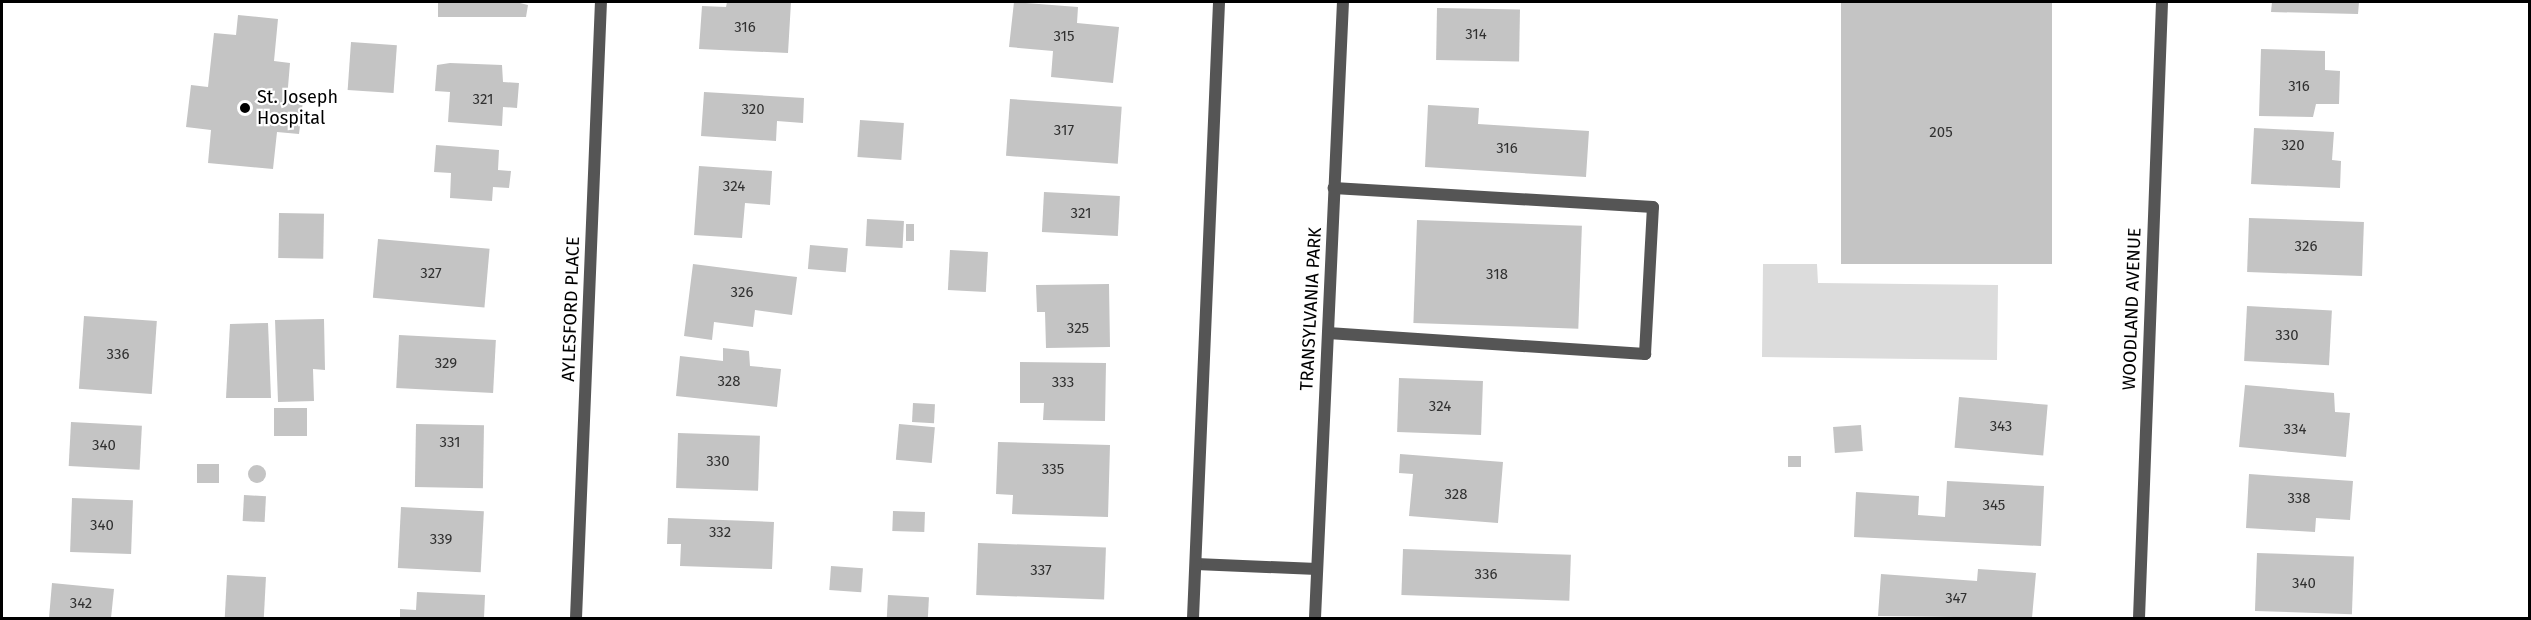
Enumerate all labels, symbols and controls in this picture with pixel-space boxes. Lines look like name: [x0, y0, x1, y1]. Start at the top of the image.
house number: 316: [734, 19, 756, 37]
house number: 314: [1465, 26, 1487, 44]
house number: 315: [1053, 28, 1075, 46]
house number: 316: [2288, 78, 2310, 96]
place label: St. Joseph Hospital: [257, 87, 338, 130]
house number: 321: [473, 91, 493, 109]
marker: St. Joseph Hospital: [238, 101, 252, 115]
house number: 320: [741, 101, 765, 119]
house number: 317: [1054, 122, 1074, 140]
house number: 205: [1929, 124, 1953, 142]
house number: 320: [2281, 137, 2305, 155]
house number: 316: [1496, 140, 1518, 158]
house number: 324: [723, 178, 745, 196]
house number: 321: [1071, 205, 1091, 223]
street label: TRANSYLVANIA PARK: [1296, 227, 1326, 391]
street label: WOODLAND AVENUE: [2118, 227, 2146, 391]
street label: AYLESFORD PLACE: [558, 236, 584, 382]
house number: 326: [2295, 238, 2317, 256]
house number: 327: [420, 265, 442, 283]
house number: 318: [1486, 266, 1508, 284]
house number: 326: [731, 284, 753, 302]
house number: 325: [1067, 320, 1089, 338]
house number: 330: [2275, 327, 2299, 345]
house number: 336: [107, 346, 129, 364]
house number: 329: [435, 355, 457, 373]
house number: 328: [717, 373, 741, 391]
house number: 333: [1052, 374, 1074, 392]
house number: 324: [1429, 398, 1451, 416]
house number: 343: [1990, 418, 2012, 436]
house number: 334: [2284, 421, 2306, 439]
house number: 331: [439, 434, 461, 452]
house number: 340: [92, 437, 116, 455]
house number: 330: [706, 453, 730, 471]
house number: 335: [1042, 461, 1064, 479]
house number: 328: [1444, 486, 1468, 504]
house number: 338: [2287, 490, 2311, 508]
house number: 345: [1983, 497, 2005, 515]
house number: 340: [90, 517, 114, 535]
house number: 332: [709, 524, 731, 542]
house number: 339: [430, 531, 452, 549]
house number: 337: [1030, 562, 1052, 580]
house number: 336: [1475, 566, 1497, 584]
house number: 340: [2292, 575, 2316, 593]
house number: 347: [1945, 590, 1967, 608]
house number: 342: [70, 595, 92, 613]

